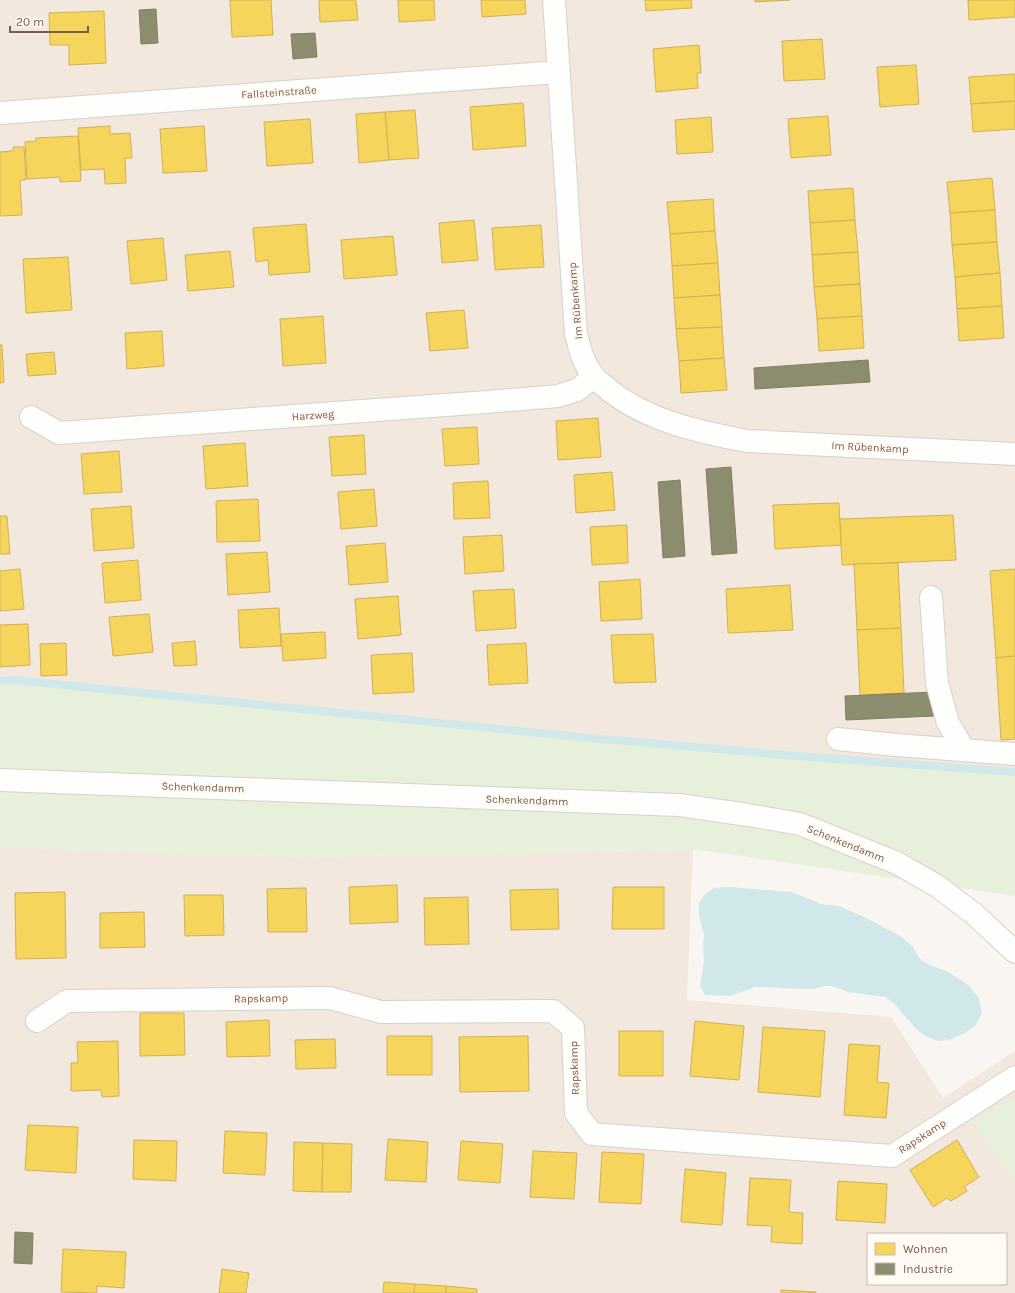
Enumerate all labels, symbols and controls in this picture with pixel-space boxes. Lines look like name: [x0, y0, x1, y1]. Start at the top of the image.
scale bar: [10, 8, 88, 34]
text: 20 m: [16, 15, 44, 29]
street label: Fallsteinstraße: [241, 83, 318, 102]
street label: Im Rübenkamp: [566, 262, 585, 340]
street label: Harzweg: [291, 407, 335, 423]
street label: Im Rübenkamp: [831, 439, 909, 456]
street label: Schenkendamm: [161, 780, 245, 795]
street label: Schenkendamm: [485, 793, 569, 808]
street label: Schenkendamm: [805, 822, 887, 865]
street label: Rapskamp: [234, 992, 288, 1005]
street label: Rapskamp: [567, 1041, 582, 1095]
street label: Rapskamp: [896, 1116, 948, 1157]
legend: [867, 1233, 1007, 1285]
text: Wohnen: [903, 1242, 948, 1256]
text: Industrie: [903, 1262, 953, 1276]

